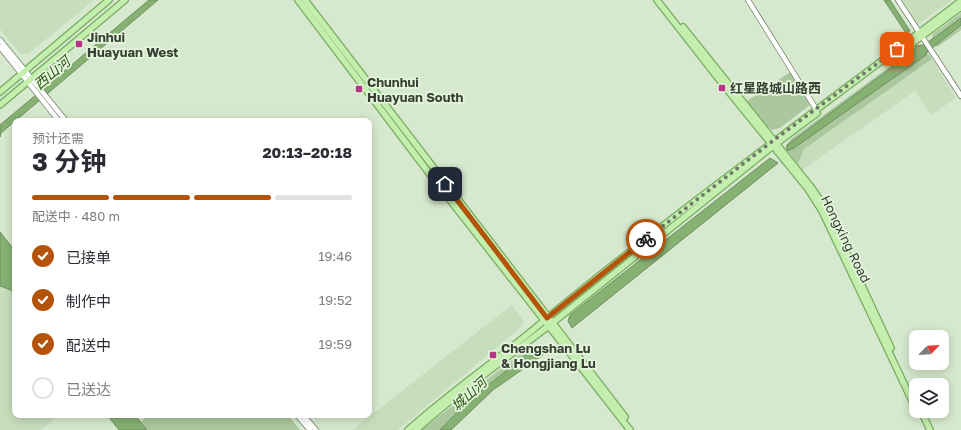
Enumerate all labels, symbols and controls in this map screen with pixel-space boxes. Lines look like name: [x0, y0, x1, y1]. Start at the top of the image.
place label: Jinhui Huayuan West: [87, 29, 179, 60]
pin: [880, 32, 914, 66]
icon: bag: [886, 38, 908, 60]
marker: Jinhui Huayuan West: [74, 39, 84, 49]
water label: 西山河: [30, 51, 76, 93]
place label: Chunhui Huayuan South: [367, 74, 464, 105]
place label: 红星路城山路西: [730, 80, 821, 96]
marker: 红星路城山路西: [717, 83, 727, 93]
marker: Chunhui Huayuan South: [354, 84, 364, 94]
text: 预计还需: [32, 130, 84, 146]
text: 20:13–20:18: [262, 143, 352, 161]
text: 3 分钟: [32, 146, 106, 177]
pin: [428, 167, 462, 201]
icon: home: [434, 173, 456, 195]
street label: Hongxing Road: [818, 193, 874, 285]
text: 配送中 · 480 m: [32, 208, 120, 224]
courier: [626, 219, 666, 259]
icon: bike: [635, 228, 657, 250]
icon: check: [32, 245, 54, 267]
text: 已接单: [66, 248, 111, 266]
text: 19:46: [318, 248, 352, 264]
icon: check: [32, 289, 54, 311]
text: 制作中: [66, 292, 111, 310]
text: 19:52: [319, 292, 352, 308]
north arrow: [909, 330, 949, 370]
map controls: [909, 330, 949, 418]
icon: check: [32, 333, 54, 355]
text: 配送中: [66, 336, 111, 354]
text: 19:59: [319, 336, 352, 352]
place label: Chengshan Lu & Hongjiang Lu: [501, 340, 596, 371]
marker: Chengshan Lu & Hongjiang Lu: [488, 350, 498, 360]
water label: 城山河: [447, 371, 492, 414]
button: layers: [909, 378, 949, 418]
text: 已送达: [66, 380, 111, 398]

